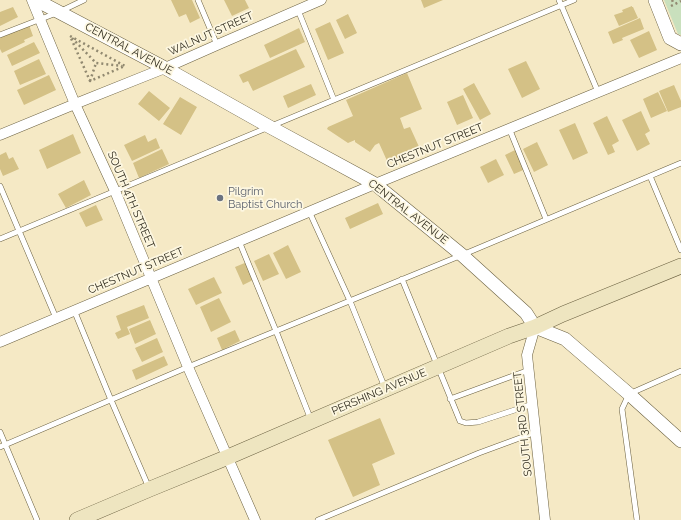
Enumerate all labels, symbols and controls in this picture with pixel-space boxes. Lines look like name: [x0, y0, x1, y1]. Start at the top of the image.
street label: WALNUT STREET: [166, 9, 256, 59]
street label: CENTRAL AVENUE: [83, 20, 175, 78]
street label: CHESTNUT STREET: [385, 121, 485, 171]
street label: SOUTH 4TH STREET: [104, 149, 158, 251]
street label: CENTRAL AVENUE: [365, 177, 451, 247]
place label: Pilgrim Baptist Church: [228, 185, 303, 211]
marker: Pilgrim Baptist Church: [215, 193, 225, 203]
street label: CHESTNUT STREET: [86, 245, 186, 297]
street label: PERSHING AVENUE: [330, 366, 428, 418]
street label: SOUTH 3RD STREET: [511, 371, 535, 477]

